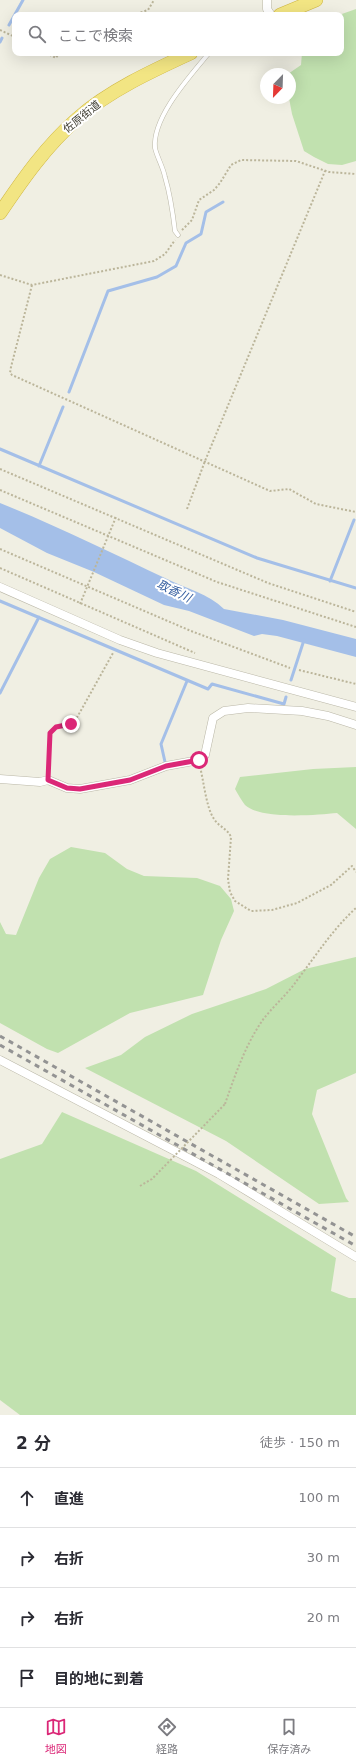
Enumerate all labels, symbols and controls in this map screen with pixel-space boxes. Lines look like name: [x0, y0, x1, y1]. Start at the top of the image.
search box: [12, 12, 344, 56]
icon: search: [26, 23, 48, 45]
text: ここで検索: [58, 27, 133, 45]
north arrow: [260, 68, 296, 104]
street label: 佐原街道: [61, 98, 103, 136]
water label: 取香川: [155, 577, 195, 606]
route end: [62, 715, 80, 733]
route start: [190, 751, 208, 769]
text: 2 分: [16, 1433, 51, 1453]
text: 徒歩 · 150 m: [260, 1435, 340, 1450]
icon: ahead: [16, 1487, 38, 1509]
text: 直進: [54, 1490, 84, 1508]
text: 100 m: [298, 1490, 340, 1505]
icon: right: [16, 1547, 38, 1569]
text: 右折: [54, 1550, 84, 1568]
text: 30 m: [307, 1550, 340, 1565]
icon: right: [16, 1607, 38, 1629]
text: 右折: [54, 1610, 84, 1628]
text: 20 m: [307, 1610, 340, 1625]
icon: arrive: [16, 1667, 38, 1689]
text: 目的地に到着: [54, 1670, 144, 1688]
tab: 地図: [45, 1716, 67, 1756]
tab: 経路: [156, 1716, 178, 1756]
tab: 保存済み: [267, 1716, 311, 1756]

